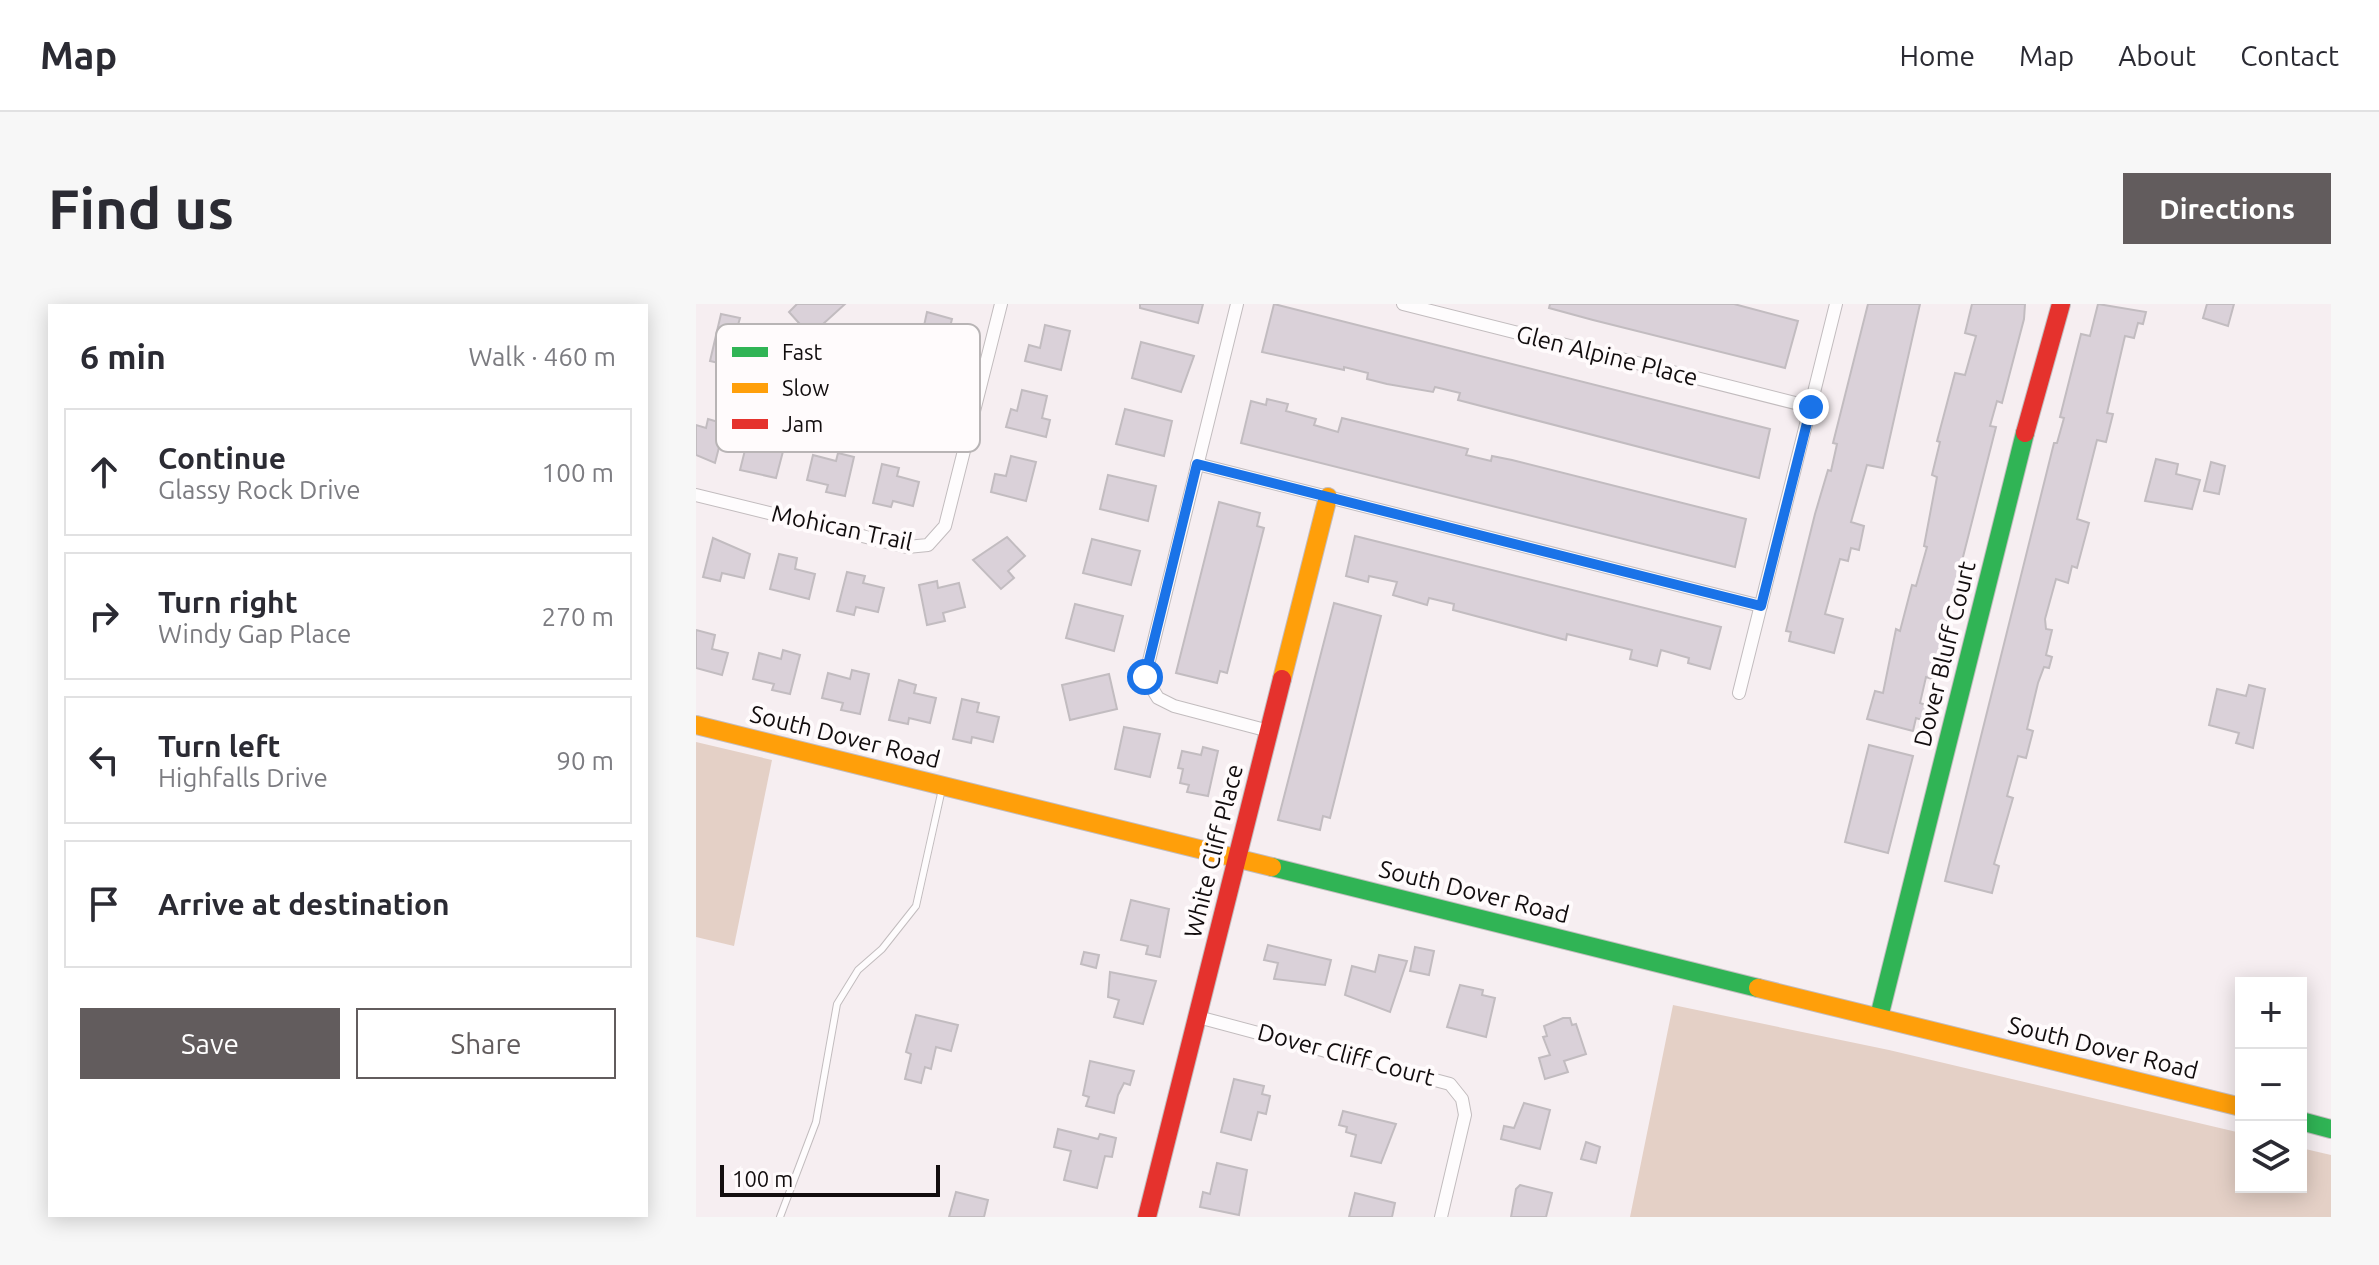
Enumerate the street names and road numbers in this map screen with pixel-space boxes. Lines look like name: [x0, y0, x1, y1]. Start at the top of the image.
street label: Glen Alpine Place: [1514, 320, 1701, 391]
street label: Mohican Trail: [769, 499, 915, 556]
street label: Dover Bluff Court: [1908, 558, 1981, 750]
street label: South Dover Road: [747, 700, 943, 773]
street label: White Cliff Place: [1179, 761, 1248, 940]
street label: South Dover Road: [1376, 855, 1572, 928]
street label: South Dover Road: [2005, 1011, 2201, 1084]
street label: Dover Cliff Court: [1255, 1018, 1438, 1091]

